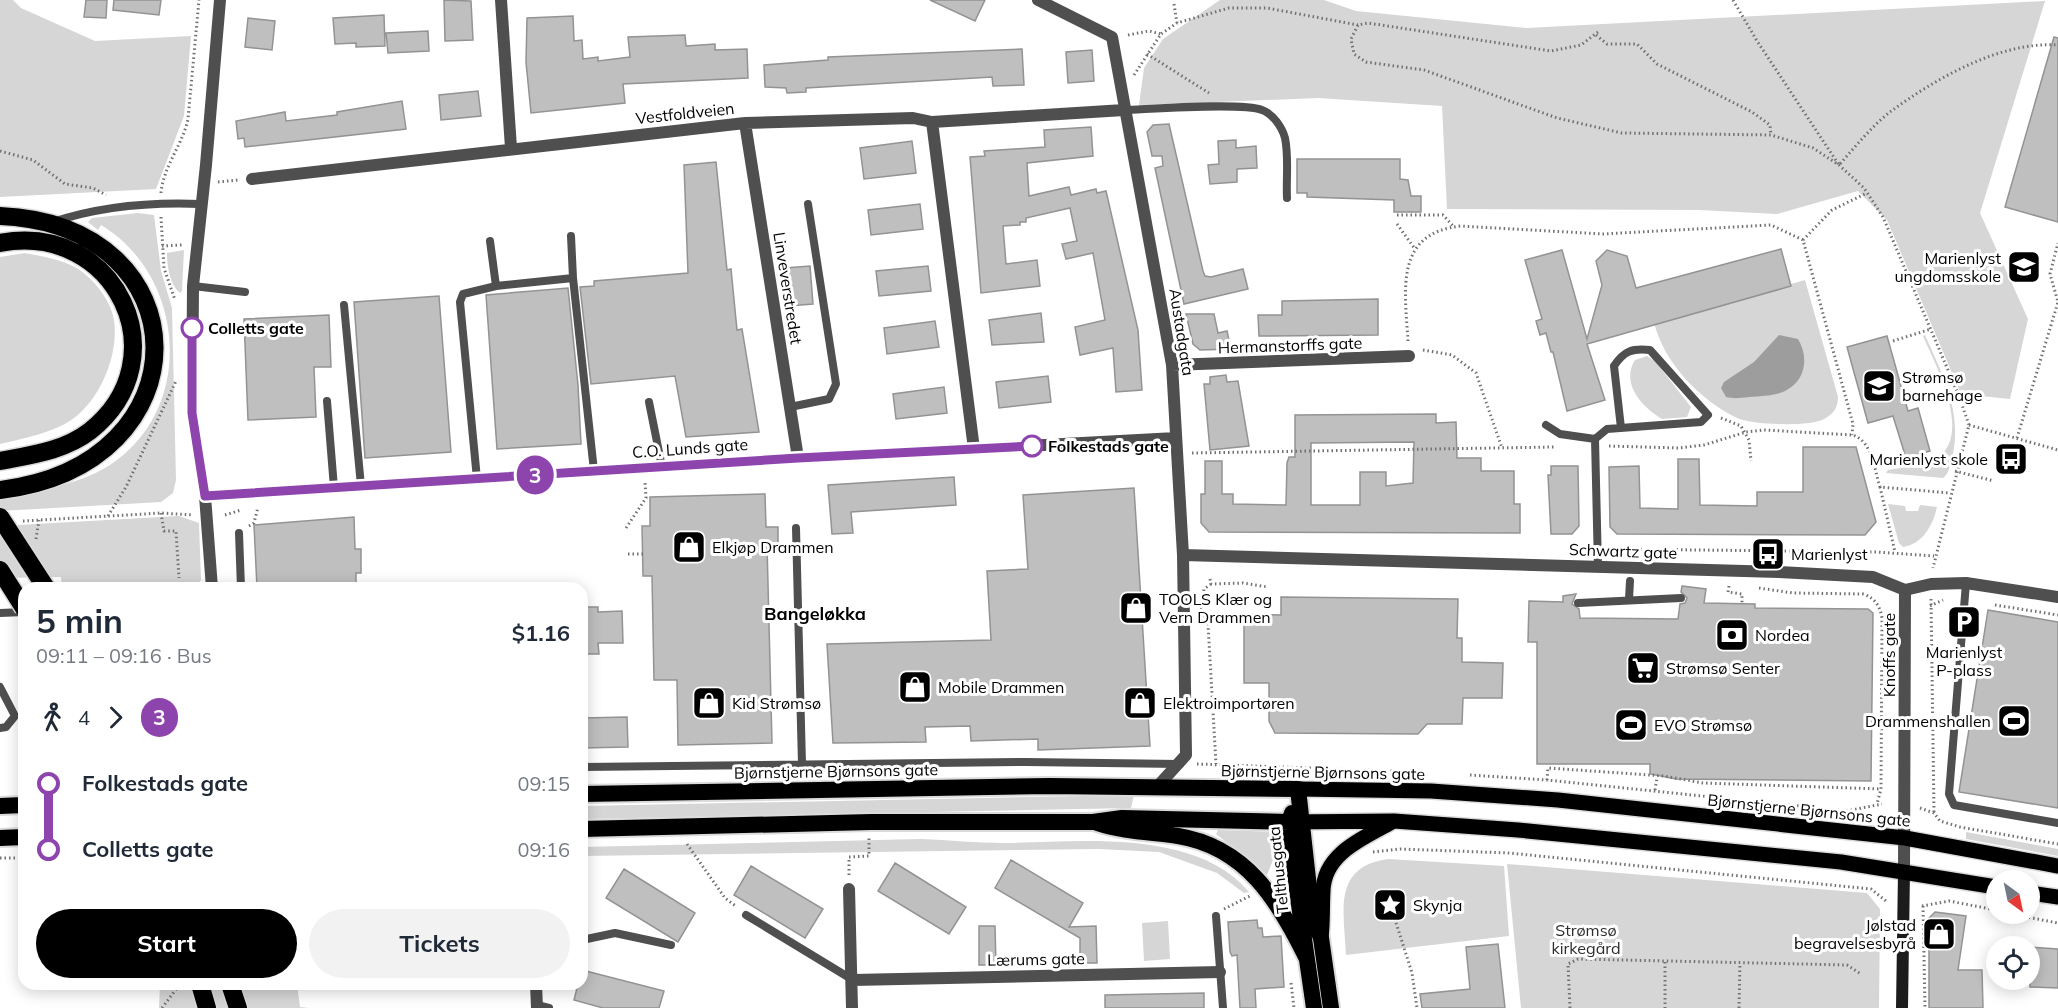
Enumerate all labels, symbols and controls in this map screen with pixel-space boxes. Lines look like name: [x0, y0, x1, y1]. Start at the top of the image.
street label: Vestfoldveien: [635, 98, 735, 128]
street label: Linveverstredet: [769, 230, 807, 346]
place label: Marienlyst ungdomsskole: [1894, 248, 2001, 286]
school or university icon: Marienlyst ungdomsskole: [2006, 249, 2042, 285]
street label: Austadgata: [1165, 287, 1199, 377]
marker: Colletts gate: [181, 317, 203, 339]
place label: Colletts gate: [208, 318, 304, 338]
street label: Hermanstorffs gate: [1217, 332, 1363, 358]
place label: Strømsø barnehage: [1902, 367, 1982, 405]
school or university icon: Strømsø barnehage: [1861, 368, 1897, 404]
street label: C.O. Lunds gate: [631, 434, 749, 462]
marker: Folkestads gate: [1021, 435, 1043, 457]
place label: Folkestads gate: [1048, 436, 1169, 456]
bus stop icon: Marienlyst skole: [1993, 441, 2029, 477]
place label: Marienlyst skole: [1870, 449, 1988, 469]
line badge: 3: [516, 456, 554, 494]
text: 3: [529, 462, 541, 488]
shop icon: Elkjøp Drammen: [671, 529, 707, 565]
bus stop icon: Marienlyst: [1750, 536, 1786, 572]
place label: Elkjøp Drammen: [712, 537, 834, 557]
street label: Schwartz gate: [1569, 539, 1677, 563]
place label: Marienlyst: [1791, 544, 1868, 564]
place label: TOOLS Klær og Vern Drammen: [1159, 589, 1272, 627]
shop icon: TOOLS Klær og Vern Drammen: [1118, 590, 1154, 626]
text: 5 min: [36, 600, 123, 641]
district label: Bangeløkka: [764, 602, 866, 625]
parking icon: Marienlyst P-plass: [1946, 604, 1982, 640]
street label: Knoffs gate: [1879, 613, 1899, 697]
bank icon: Nordea: [1714, 617, 1750, 653]
text: $1.16: [512, 619, 570, 647]
place label: Nordea: [1755, 625, 1810, 645]
place label: Marienlyst P-plass: [1926, 642, 2003, 680]
text: 09:11 – 09:16 · Bus: [36, 643, 212, 668]
supermarket icon: Strømsø Senter: [1625, 650, 1661, 686]
place label: Strømsø Senter: [1666, 658, 1780, 678]
shop icon: Mobile Drammen: [897, 669, 933, 705]
place label: Mobile Drammen: [938, 677, 1064, 697]
shop icon: Kid Strømsø: [691, 685, 727, 721]
shop icon: Elektroimportøren: [1122, 685, 1158, 721]
place label: Kid Strømsø: [732, 693, 821, 713]
place label: Elektroimportøren: [1163, 693, 1295, 713]
icon: walk: [36, 701, 69, 734]
icon: forward: [99, 701, 132, 734]
sports icon: Drammenshallen: [1996, 703, 2032, 739]
text: 3: [153, 704, 166, 730]
text: 4: [78, 705, 90, 730]
sports icon: EVO Strømsø: [1613, 707, 1649, 743]
place label: Drammenshallen: [1865, 711, 1991, 731]
place label: EVO Strømsø: [1654, 715, 1752, 735]
street label: Bjørnstjerne Bjørnsons gate: [734, 759, 938, 783]
street label: Bjørnstjerne Bjørnsons gate: [1221, 760, 1425, 784]
text: Folkestads gate: [82, 769, 248, 797]
text: 09:15: [517, 771, 570, 796]
street label: Bjørnstjerne Bjørnsons gate: [1706, 789, 1912, 831]
street label: Telthusgata: [1263, 825, 1293, 915]
text: Colletts gate: [82, 835, 214, 863]
text: 09:16: [517, 837, 570, 862]
north arrow: [1986, 870, 2040, 924]
map controls: [1986, 870, 2040, 990]
place icon: Skynja: [1372, 887, 1408, 923]
place label: Skynja: [1413, 895, 1462, 915]
button: Start: [36, 909, 297, 978]
button: Tickets: [309, 909, 570, 978]
place label: Jølstad begravelsesbyrå: [1794, 915, 1916, 953]
shop icon: Jølstad begravelsesbyrå: [1921, 916, 1957, 952]
park label: Strømsø kirkegård: [1551, 920, 1621, 958]
button: locate: [1986, 936, 2040, 990]
street label: Lærums gate: [987, 948, 1085, 970]

